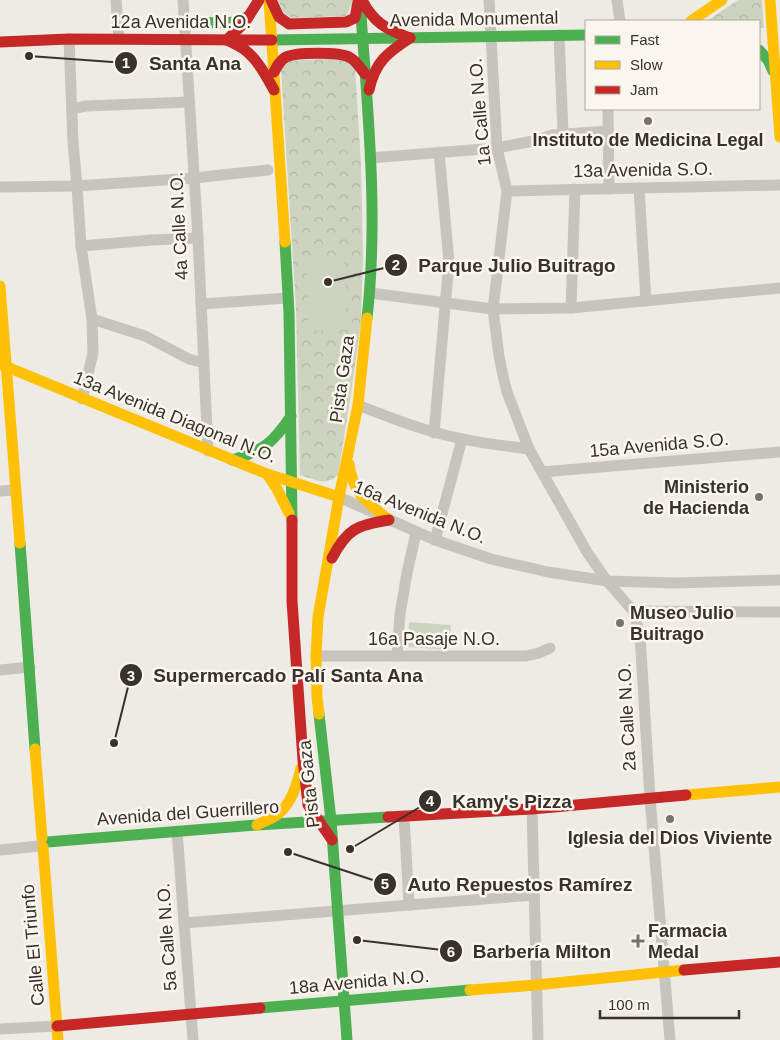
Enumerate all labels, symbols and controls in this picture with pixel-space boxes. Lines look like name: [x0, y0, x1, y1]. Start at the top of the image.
street label: Avenida Monumental: [389, 8, 559, 30]
street label: 12a Avenida N.O.: [111, 12, 251, 32]
legend: [585, 20, 760, 110]
text: Fast: [630, 31, 660, 48]
callout: Santa Ana: [113, 46, 251, 80]
text: Santa Ana: [149, 53, 242, 74]
text: 1: [122, 54, 130, 71]
text: Slow: [630, 56, 663, 73]
street label: 1a Calle N.O.: [465, 57, 495, 167]
text: Jam: [630, 81, 658, 98]
marker: Instituto de Medicina Legal: [642, 115, 654, 127]
place label: Instituto de Medicina Legal: [532, 130, 764, 150]
street label: 13a Avenida S.O.: [573, 159, 713, 181]
street label: 4a Calle N.O.: [166, 172, 192, 280]
callout: Parque Julio Buitrago: [383, 248, 625, 282]
text: Parque Julio Buitrago: [418, 255, 616, 276]
text: 2: [392, 256, 400, 273]
street label: Pista Gaza: [326, 333, 358, 424]
street label: 13a Avenida Diagonal N.O.: [71, 367, 279, 467]
street label: 15a Avenida S.O.: [589, 429, 729, 461]
street label: 16a Avenida N.O.: [351, 476, 489, 548]
place label: Ministerio de Hacienda: [643, 477, 750, 518]
marker: Ministerio de Hacienda: [753, 491, 765, 503]
place label: Museo Julio Buitrago: [630, 603, 734, 644]
marker: Museo Julio Buitrago: [614, 617, 626, 629]
street label: 16a Pasaje N.O.: [368, 629, 500, 649]
callout: Supermercado Palí Santa Ana: [118, 658, 433, 692]
street label: 2a Calle N.O.: [614, 663, 640, 771]
text: Supermercado Palí Santa Ana: [153, 665, 423, 686]
text: 3: [127, 667, 135, 684]
street label: Pista Gaza: [294, 738, 324, 829]
callout: Kamy's Pizza: [417, 784, 582, 818]
text: Kamy's Pizza: [452, 791, 572, 812]
text: 4: [426, 792, 435, 809]
street label: Avenida del Guerrillero: [96, 797, 280, 829]
marker: Iglesia del Dios Viviente: [664, 813, 676, 825]
place label: Iglesia del Dios Viviente: [568, 828, 772, 848]
callout: Auto Repuestos Ramírez: [372, 867, 642, 901]
text: Auto Repuestos Ramírez: [408, 874, 632, 895]
text: 5: [381, 875, 389, 892]
street label: 5a Calle N.O.: [153, 882, 181, 992]
street label: Calle El Triunfo: [18, 883, 48, 1007]
place label: Farmacia Medal: [648, 921, 728, 962]
callout: Barbería Milton: [438, 934, 622, 968]
marker: Farmacia Medal: [632, 935, 644, 947]
text: Barbería Milton: [473, 941, 611, 962]
text: 6: [447, 943, 455, 960]
street label: 18a Avenida N.O.: [288, 966, 430, 998]
scale bar: [600, 988, 739, 1020]
text: 100 m: [608, 996, 650, 1013]

